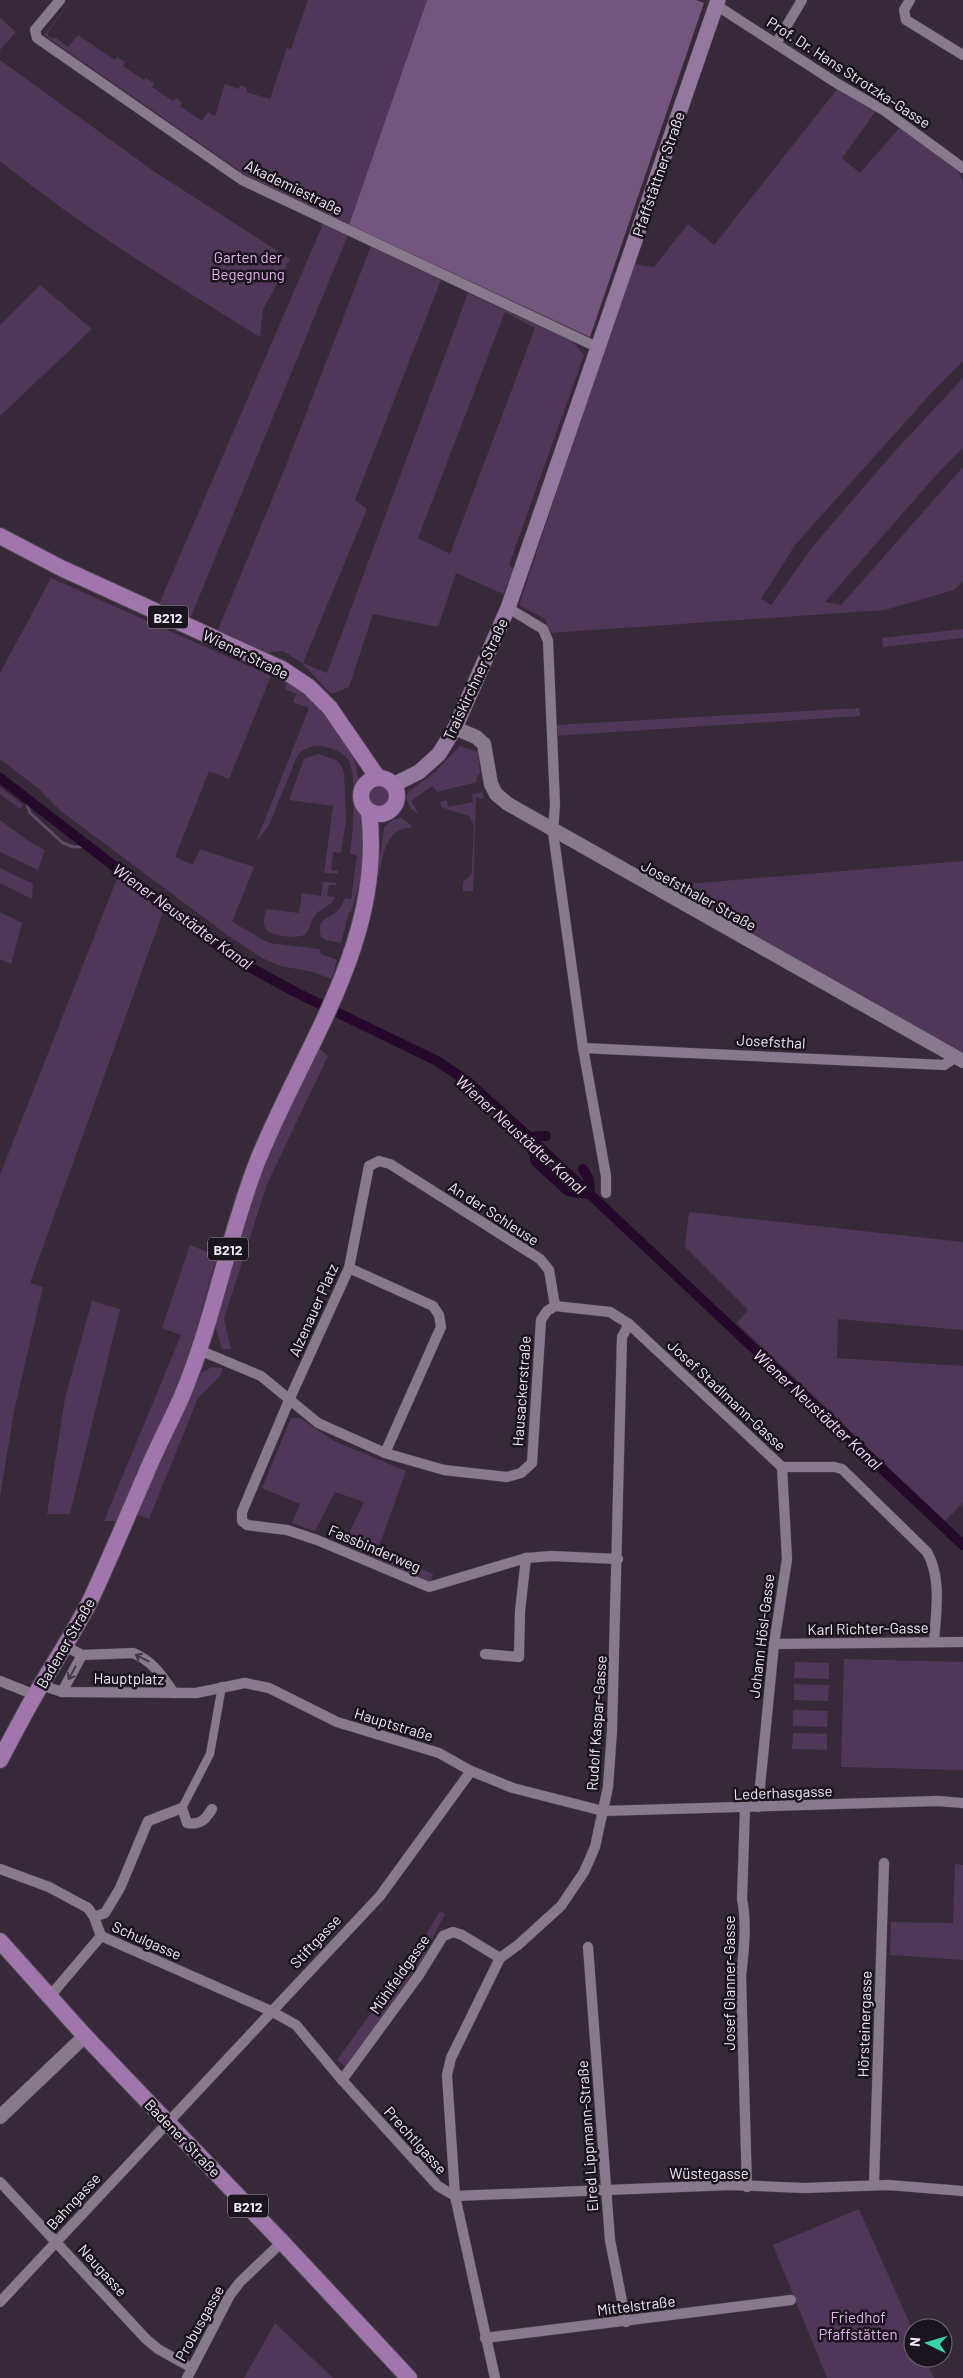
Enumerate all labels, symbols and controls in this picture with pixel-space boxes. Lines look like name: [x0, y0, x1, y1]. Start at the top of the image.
street label: Prof. Dr. Hans Strotzka-Gasse: [764, 12, 934, 132]
street label: Pfaffstättner Straße: [628, 109, 688, 239]
street label: Akademiestraße: [242, 156, 346, 218]
park label: Garten der Begegnung: [211, 248, 285, 283]
road number: B212: [148, 606, 188, 628]
street label: Traiskirchner Straße: [439, 615, 511, 743]
street label: Wiener Straße: [200, 626, 292, 682]
street label: Josefsthaler Straße: [638, 856, 760, 934]
water label: Wiener Neustädter Kanal: [109, 859, 257, 973]
street label: Josefsthal: [736, 1030, 806, 1052]
water label: Wiener Neustädter Kanal: [452, 1071, 590, 1198]
street label: An der Schleuse: [445, 1177, 543, 1249]
road number: B212: [208, 1238, 248, 1260]
street label: Alzenauer Platz: [285, 1261, 342, 1359]
street label: Hausackerstraße: [508, 1335, 534, 1447]
street label: Josef Stadlmann-Gasse: [664, 1336, 790, 1454]
water label: Wiener Neustädter Kanal: [750, 1345, 886, 1474]
street label: Fassbinderweg: [326, 1520, 424, 1576]
street label: Johann Hösl-Gasse: [744, 1573, 778, 1699]
street label: Badener Straße: [32, 1595, 98, 1691]
street label: Karl Richter-Gasse: [807, 1618, 929, 1638]
one-way arrow: [135, 1653, 150, 1663]
street label: Rudolf Kaspar-Gasse: [582, 1655, 610, 1791]
one-way arrow: [67, 1666, 77, 1681]
street label: Hauptplatz: [93, 1668, 165, 1688]
street label: Hauptstraße: [352, 1703, 436, 1745]
street label: Lederhasgasse: [733, 1781, 833, 1803]
street label: Stiftgasse: [286, 1910, 344, 1972]
street label: Josef Glanner-Gasse: [720, 1916, 738, 2050]
street label: Schulgasse: [110, 1917, 184, 1963]
street label: Mühlfeldgasse: [365, 1931, 433, 2017]
street label: Hörsteinergasse: [853, 1970, 875, 2078]
street label: Elred Lippmann-Straße: [573, 2060, 601, 2212]
street label: Badener Straße: [141, 2095, 225, 2181]
street label: Prechtlgasse: [381, 2102, 451, 2178]
street label: Wüstegasse: [669, 2164, 749, 2182]
street label: Bahngasse: [42, 2169, 104, 2233]
road number: B212: [228, 2194, 268, 2218]
street label: Neugasse: [75, 2240, 131, 2300]
street label: Probusgasse: [171, 2282, 227, 2364]
street label: Mittelstraße: [596, 2291, 676, 2319]
park label: Friedhof Pfaffstätten: [818, 2308, 898, 2343]
north arrow: [903, 2318, 953, 2368]
text: N: [906, 2336, 923, 2347]

